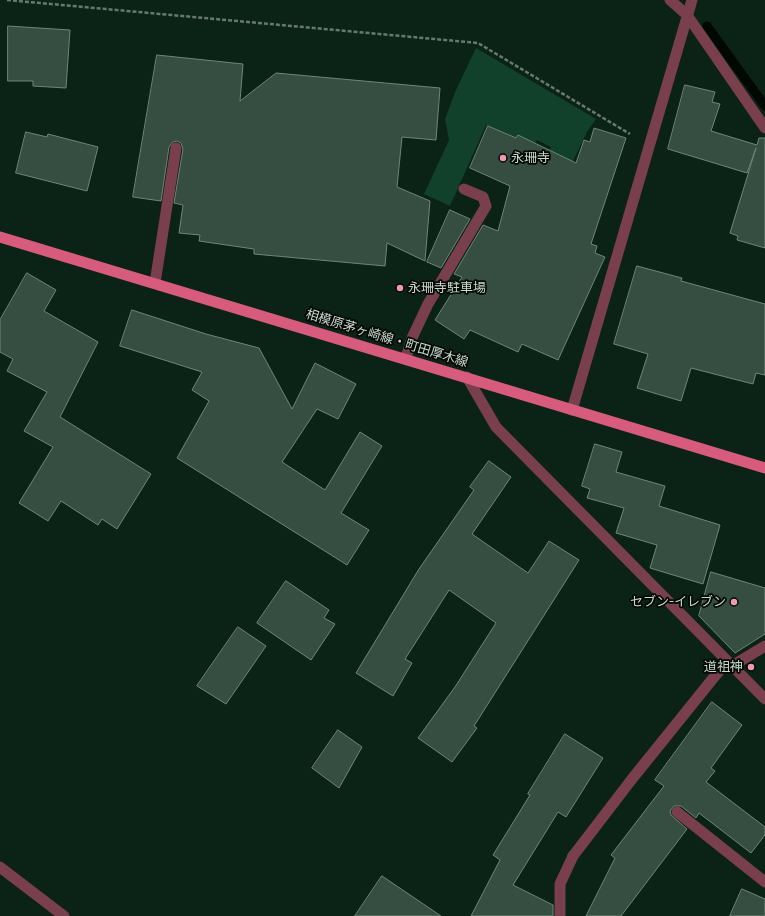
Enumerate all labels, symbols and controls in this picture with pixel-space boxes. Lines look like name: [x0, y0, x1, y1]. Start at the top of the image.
place label: 永珊寺: [511, 150, 550, 166]
marker: 永珊寺: [498, 153, 508, 163]
place label: 永珊寺駐車場: [408, 280, 486, 296]
marker: 永珊寺駐車場: [395, 283, 405, 293]
street label: 相模原茅ヶ崎線・町田厚木線: [304, 306, 470, 370]
place label: セブン-イレブン: [630, 594, 726, 610]
marker: セブン-イレブン: [729, 597, 739, 607]
place label: 道祖神: [704, 659, 743, 675]
marker: 道祖神: [746, 662, 756, 672]

